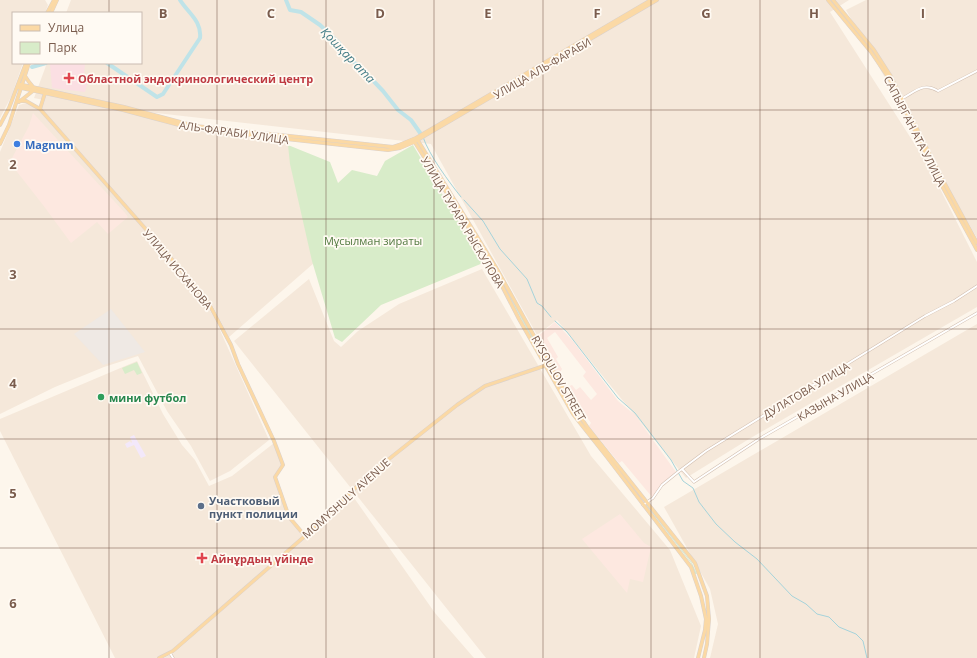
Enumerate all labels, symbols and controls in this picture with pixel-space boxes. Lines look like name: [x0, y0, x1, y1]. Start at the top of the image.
text: B: [159, 4, 168, 22]
text: C: [267, 4, 275, 22]
text: D: [375, 4, 385, 22]
text: E: [484, 4, 492, 22]
text: F: [593, 4, 601, 22]
text: G: [701, 4, 711, 22]
text: H: [809, 4, 819, 22]
text: I: [921, 4, 925, 22]
legend: [12, 12, 142, 64]
text: Улица: [48, 19, 84, 36]
water label: Қошқар ата: [317, 23, 379, 87]
street label: УЛИЦА АЛЬ-ФАРАБИ: [490, 34, 594, 102]
text: Парк: [48, 39, 78, 56]
place label: Областной эндокринологический центр: [78, 71, 313, 86]
marker: Областной эндокринологический центр: [63, 72, 75, 84]
street label: САПЫРГАН АТА УЛИЦА: [881, 73, 949, 189]
street label: АЛЬ-ФАРАБИ УЛИЦА: [178, 117, 290, 147]
place label: Magnum: [25, 137, 74, 152]
marker: Magnum: [12, 139, 22, 149]
street label: УЛИЦА ТУРАРА РЫСКУЛОВА: [418, 154, 508, 290]
text: 2: [9, 155, 17, 173]
street label: УЛИЦА ИСХАНОВА: [140, 226, 216, 312]
park label: Мұсылман зираты: [324, 233, 422, 248]
text: 3: [9, 265, 17, 283]
street label: RYSQULOV STREET: [528, 332, 590, 424]
street label: ДУЛАТОВА УЛИЦА: [760, 358, 852, 422]
street label: КАЗЫНА УЛИЦА: [794, 368, 876, 424]
text: 4: [9, 374, 17, 392]
place label: мини футбол: [109, 390, 186, 405]
marker: мини футбол: [96, 392, 106, 402]
street label: MOMYSHULY AVENUE: [299, 454, 393, 542]
text: 5: [9, 484, 17, 502]
place label: Участковый пункт полиции: [209, 493, 298, 521]
marker: Участковый пункт полиции: [196, 501, 206, 511]
place label: Айнұрдың үйінде: [211, 551, 314, 566]
marker: Айнұрдың үйінде: [196, 552, 208, 564]
text: 6: [9, 594, 17, 612]

